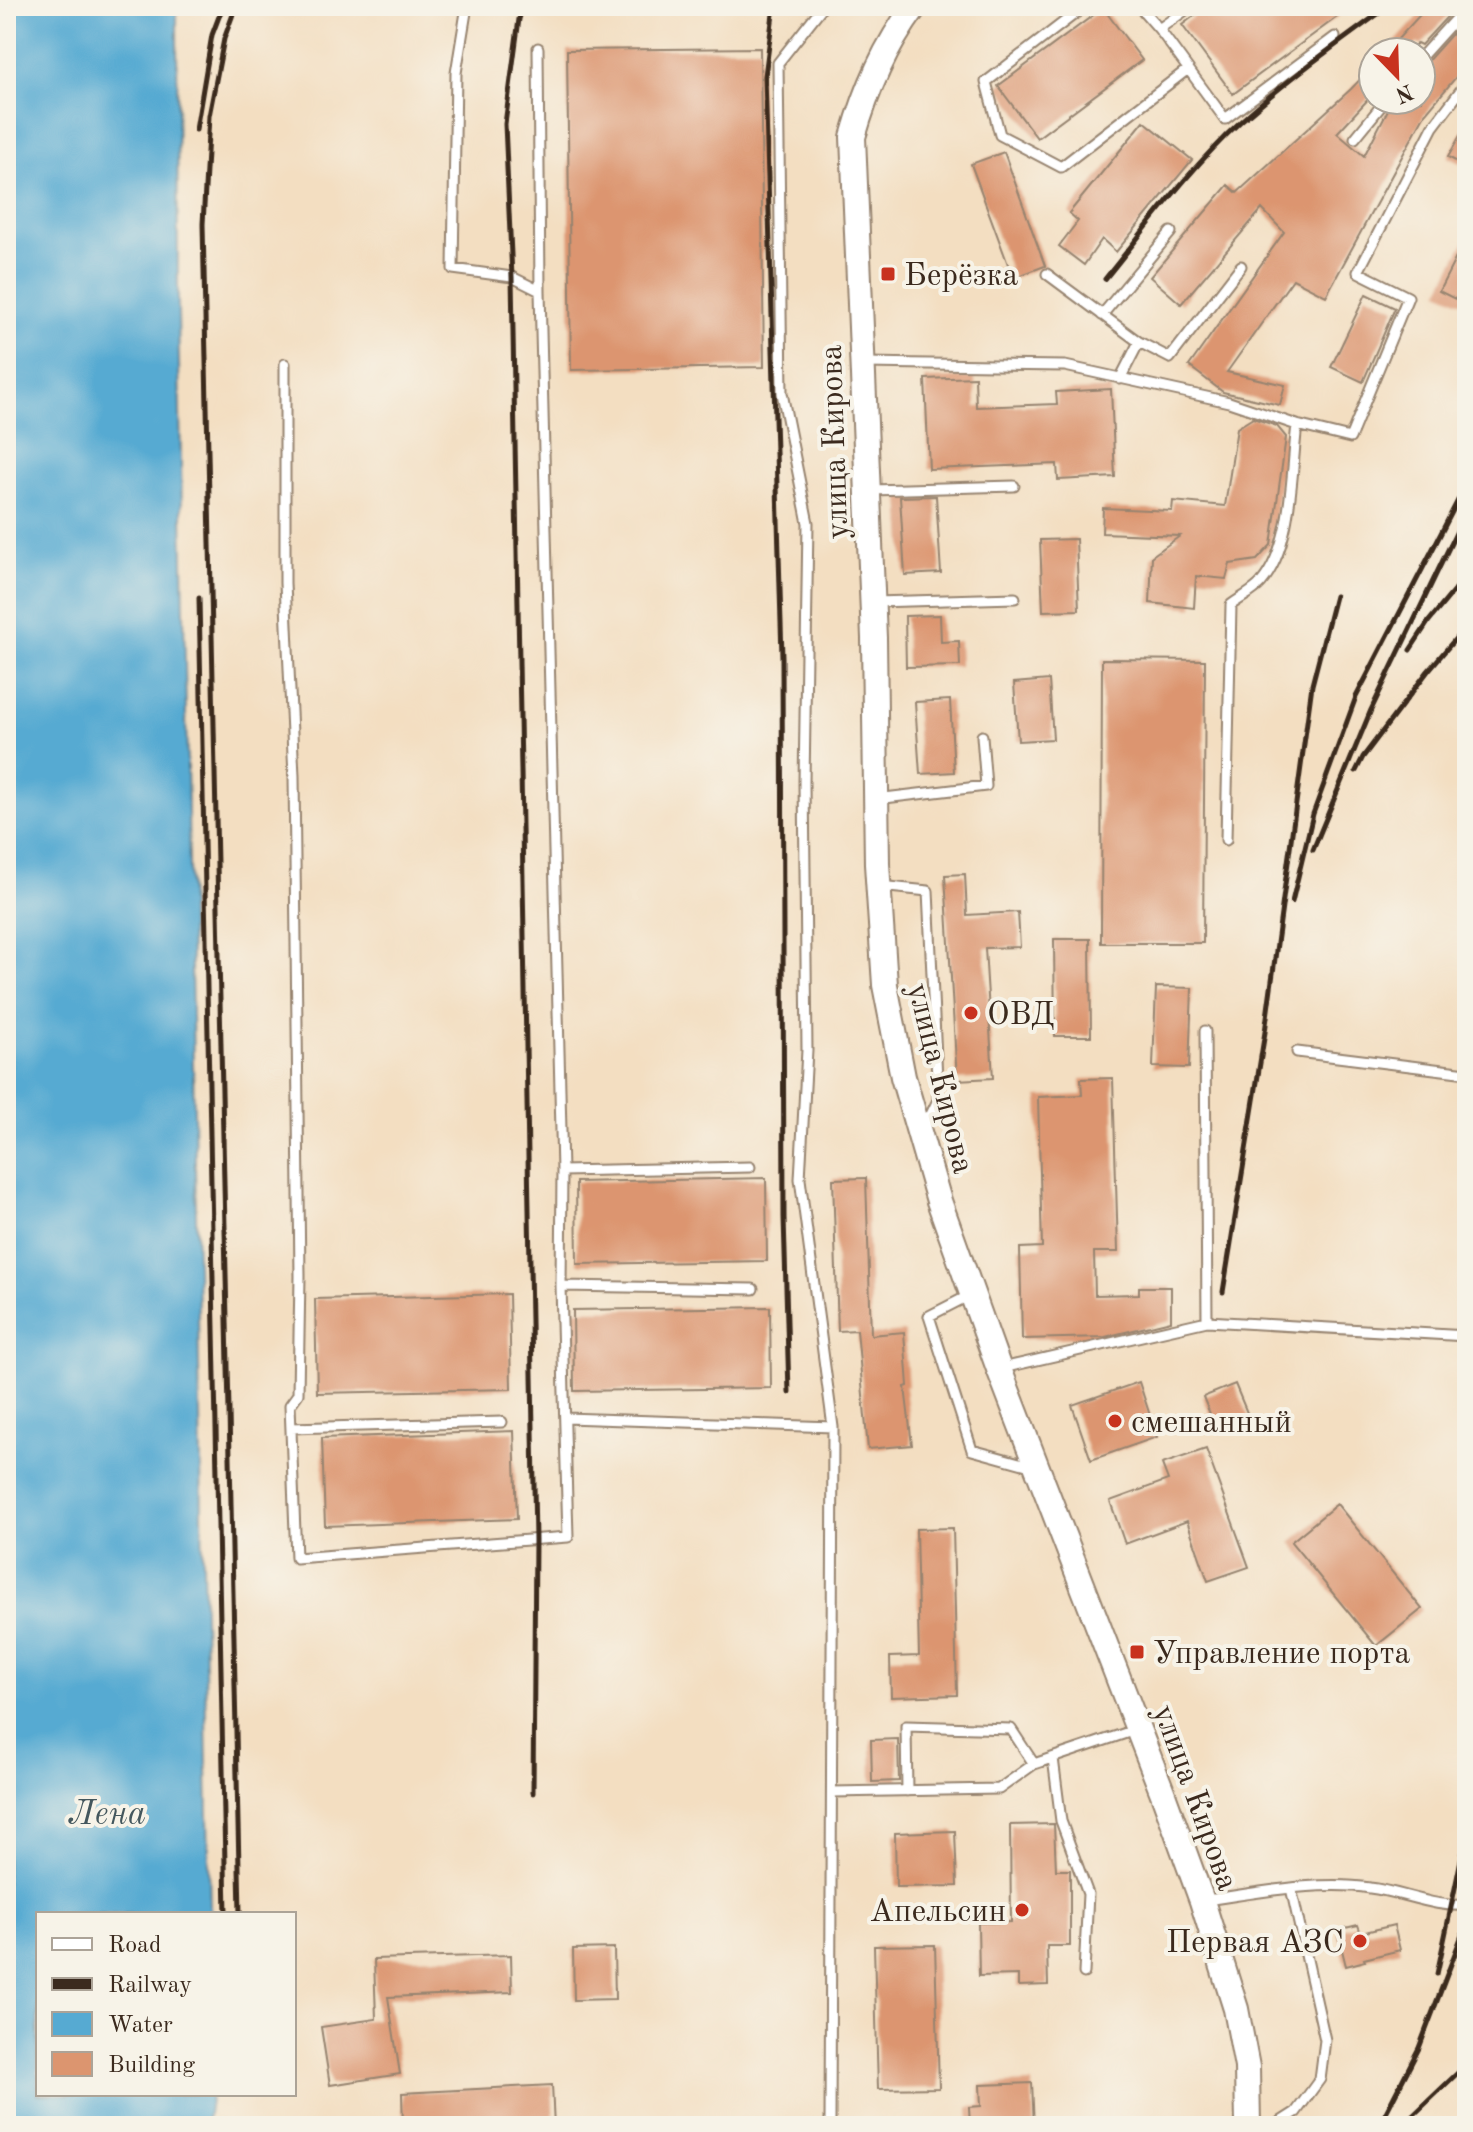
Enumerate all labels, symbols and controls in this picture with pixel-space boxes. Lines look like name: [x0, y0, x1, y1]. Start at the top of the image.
north arrow: [1357, 36, 1437, 116]
text: N: [1392, 79, 1416, 106]
place label: Берёзка: [904, 261, 1019, 293]
marker: Берёзка: [879, 265, 897, 283]
street label: улица Кирова: [817, 344, 855, 540]
street label: улица Кирова: [900, 980, 978, 1177]
place label: ОВД: [987, 1000, 1054, 1032]
marker: ОВД: [962, 1004, 980, 1022]
place label: смешанный: [1131, 1408, 1292, 1440]
marker: смешанный: [1106, 1412, 1124, 1430]
place label: Управление порта: [1153, 1639, 1411, 1671]
marker: Управление порта: [1128, 1643, 1146, 1661]
street label: улица Кирова: [1146, 1701, 1243, 1895]
water label: Лена: [68, 1798, 146, 1832]
place label: Апельсин: [870, 1897, 1006, 1929]
marker: Апельсин: [1013, 1901, 1031, 1919]
legend: [36, 1912, 296, 2096]
place label: Первая АЗС: [1166, 1928, 1344, 1960]
marker: Первая АЗС: [1351, 1932, 1369, 1950]
text: Road: [108, 1934, 161, 1958]
text: Railway: [108, 1974, 192, 1998]
text: Water: [108, 2014, 173, 2038]
text: Building: [108, 2054, 195, 2078]

